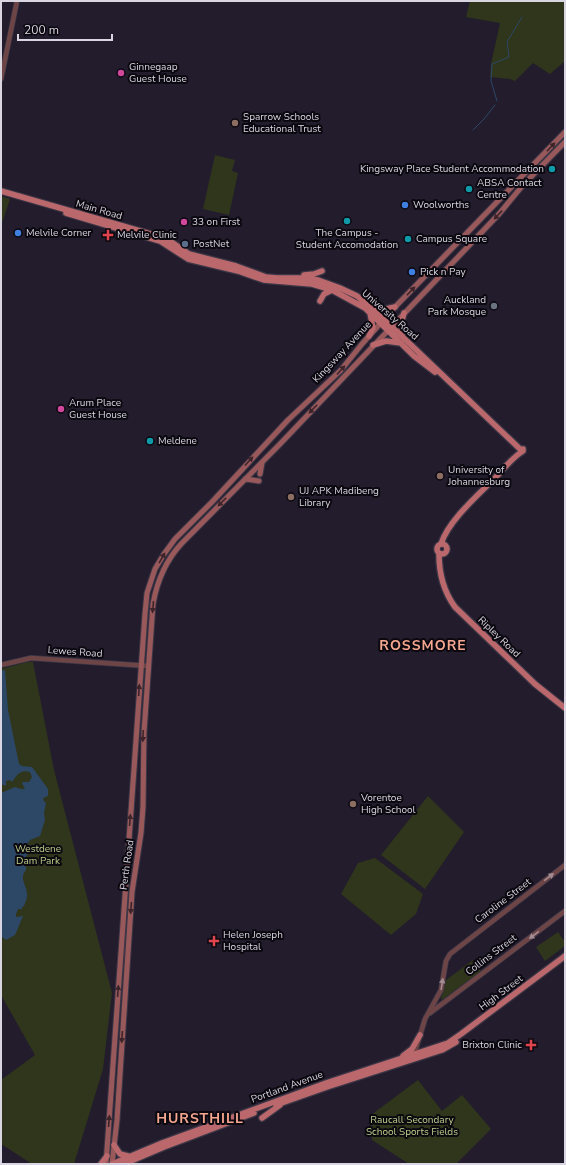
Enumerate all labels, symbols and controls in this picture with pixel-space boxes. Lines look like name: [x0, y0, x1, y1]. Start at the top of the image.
scale bar: [18, 16, 112, 42]
text: 200 m: [24, 22, 59, 38]
place label: Ginnegaap Guest House: [129, 60, 187, 86]
marker: Ginnegaap Guest House: [116, 68, 126, 78]
place label: Sparrow Schools Educational Trust: [243, 110, 321, 136]
marker: Sparrow Schools Educational Trust: [230, 118, 240, 128]
one-way arrow: [546, 142, 556, 152]
place label: Kingsway Place Student Accommodation: [360, 162, 544, 176]
marker: Kingsway Place Student Accommodation: [547, 164, 557, 174]
place label: ABSA Contact Centre: [477, 176, 542, 202]
marker: ABSA Contact Centre: [464, 184, 474, 194]
street label: Main Road: [74, 197, 124, 223]
place label: Woolworths: [413, 198, 469, 212]
marker: Woolworths: [400, 200, 410, 210]
one-way arrow: [494, 210, 503, 219]
place label: 33 on First: [192, 215, 240, 229]
marker: The Campus - Student Accomodation: [342, 216, 352, 226]
marker: 33 on First: [179, 217, 189, 227]
place label: Melvile Corner: [26, 226, 92, 240]
place label: The Campus - Student Accomodation: [296, 226, 398, 252]
marker: Melvile Corner: [13, 228, 23, 238]
place label: Melvile Clinic: [117, 228, 177, 242]
marker: Melvile Clinic: [102, 229, 114, 241]
place label: Campus Square: [416, 232, 487, 246]
marker: Campus Square: [403, 234, 413, 244]
place label: PostNet: [193, 237, 230, 251]
marker: PostNet: [180, 239, 190, 249]
place label: Pick n Pay: [420, 265, 466, 279]
marker: Pick n Pay: [407, 267, 417, 277]
street label: University Road: [359, 286, 421, 344]
one-way arrow: [406, 286, 416, 296]
place label: Auckland Park Mosque: [428, 293, 486, 319]
marker: Auckland Park Mosque: [489, 301, 499, 311]
street label: Kingsway Avenue: [310, 318, 374, 386]
one-way arrow: [336, 364, 345, 375]
place label: Arum Place Guest House: [69, 396, 127, 422]
marker: Arum Place Guest House: [56, 404, 66, 414]
one-way arrow: [308, 404, 318, 414]
place label: Meldene: [158, 434, 197, 448]
marker: Meldene: [145, 436, 155, 446]
one-way arrow: [244, 457, 253, 466]
place label: University of Johannesburg: [447, 463, 510, 489]
marker: University of Johannesburg: [435, 471, 445, 481]
place label: UJ APK Madibeng Library: [299, 484, 379, 510]
marker: UJ APK Madibeng Library: [286, 492, 296, 502]
one-way arrow: [217, 497, 227, 507]
one-way arrow: [158, 552, 165, 564]
one-way arrow: [150, 601, 156, 613]
street label: Ripley Road: [475, 613, 523, 661]
district label: ROSSMORE: [379, 636, 467, 655]
street label: Lewes Road: [47, 643, 103, 661]
one-way arrow: [136, 684, 143, 696]
one-way arrow: [140, 730, 147, 742]
place label: Vorentoe High School: [360, 791, 416, 817]
marker: Vorentoe High School: [348, 799, 358, 809]
one-way arrow: [127, 814, 134, 826]
street label: Perth Road: [117, 839, 137, 891]
park label: Westdene Dam Park: [15, 842, 61, 868]
one-way arrow: [543, 873, 554, 882]
street label: Caroline Street: [472, 875, 534, 927]
one-way arrow: [127, 902, 134, 914]
place label: Helen Joseph Hospital: [223, 928, 283, 954]
one-way arrow: [529, 930, 539, 938]
street label: Collins Street: [463, 931, 520, 979]
marker: Helen Joseph Hospital: [208, 935, 220, 947]
street label: High Street: [476, 972, 526, 1014]
one-way arrow: [439, 977, 445, 990]
one-way arrow: [115, 985, 122, 997]
one-way arrow: [118, 1031, 125, 1043]
place label: Brixton Clinic: [462, 1038, 522, 1052]
marker: Brixton Clinic: [525, 1039, 537, 1051]
street label: Portland Avenue: [249, 1068, 325, 1106]
district label: HURSTHILL: [156, 1109, 244, 1128]
park label: Raucall Secondary School Sports Fields: [366, 1113, 458, 1139]
one-way arrow: [106, 1115, 113, 1127]

